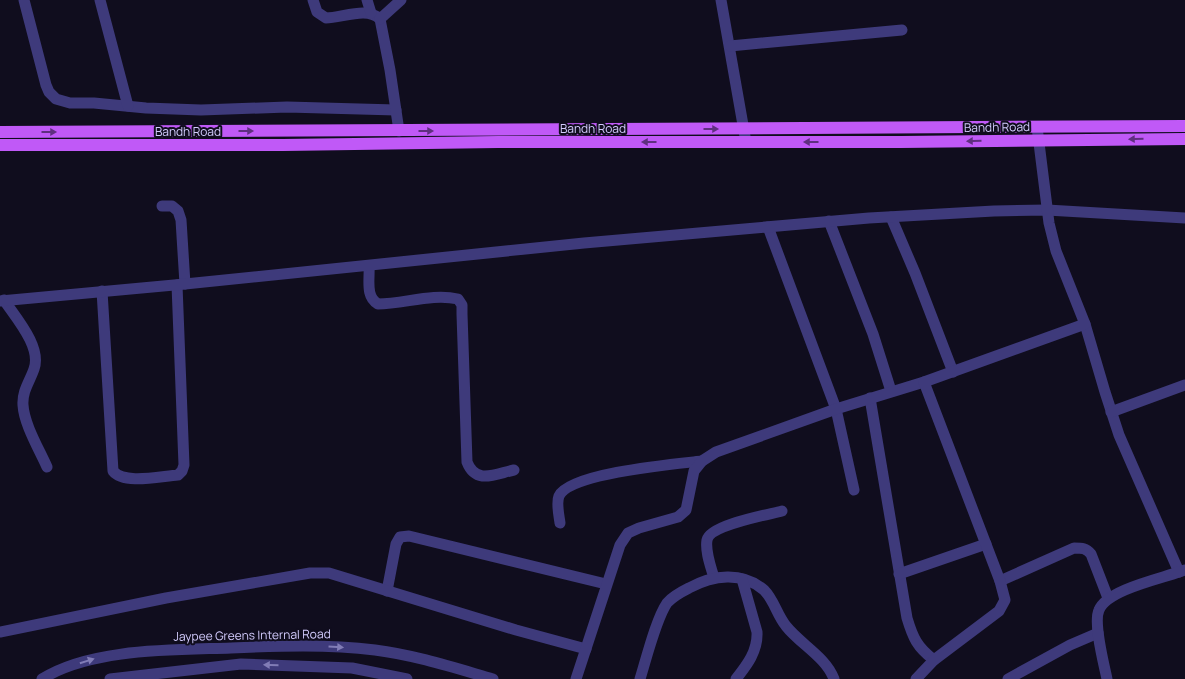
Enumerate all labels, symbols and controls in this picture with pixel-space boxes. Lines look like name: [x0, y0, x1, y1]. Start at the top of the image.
street label: Bandh Road: [964, 118, 1030, 136]
street label: Bandh Road: [560, 120, 626, 137]
street label: Bandh Road: [155, 123, 221, 140]
one-way arrow: [703, 125, 719, 133]
one-way arrow: [238, 127, 254, 135]
one-way arrow: [418, 127, 434, 135]
one-way arrow: [41, 128, 57, 136]
one-way arrow: [1128, 135, 1144, 143]
one-way arrow: [966, 137, 982, 145]
one-way arrow: [641, 138, 657, 146]
one-way arrow: [803, 138, 819, 146]
street label: Jaypee Greens Internal Road: [173, 625, 331, 645]
one-way arrow: [328, 643, 344, 651]
one-way arrow: [80, 657, 95, 664]
one-way arrow: [263, 661, 279, 669]

